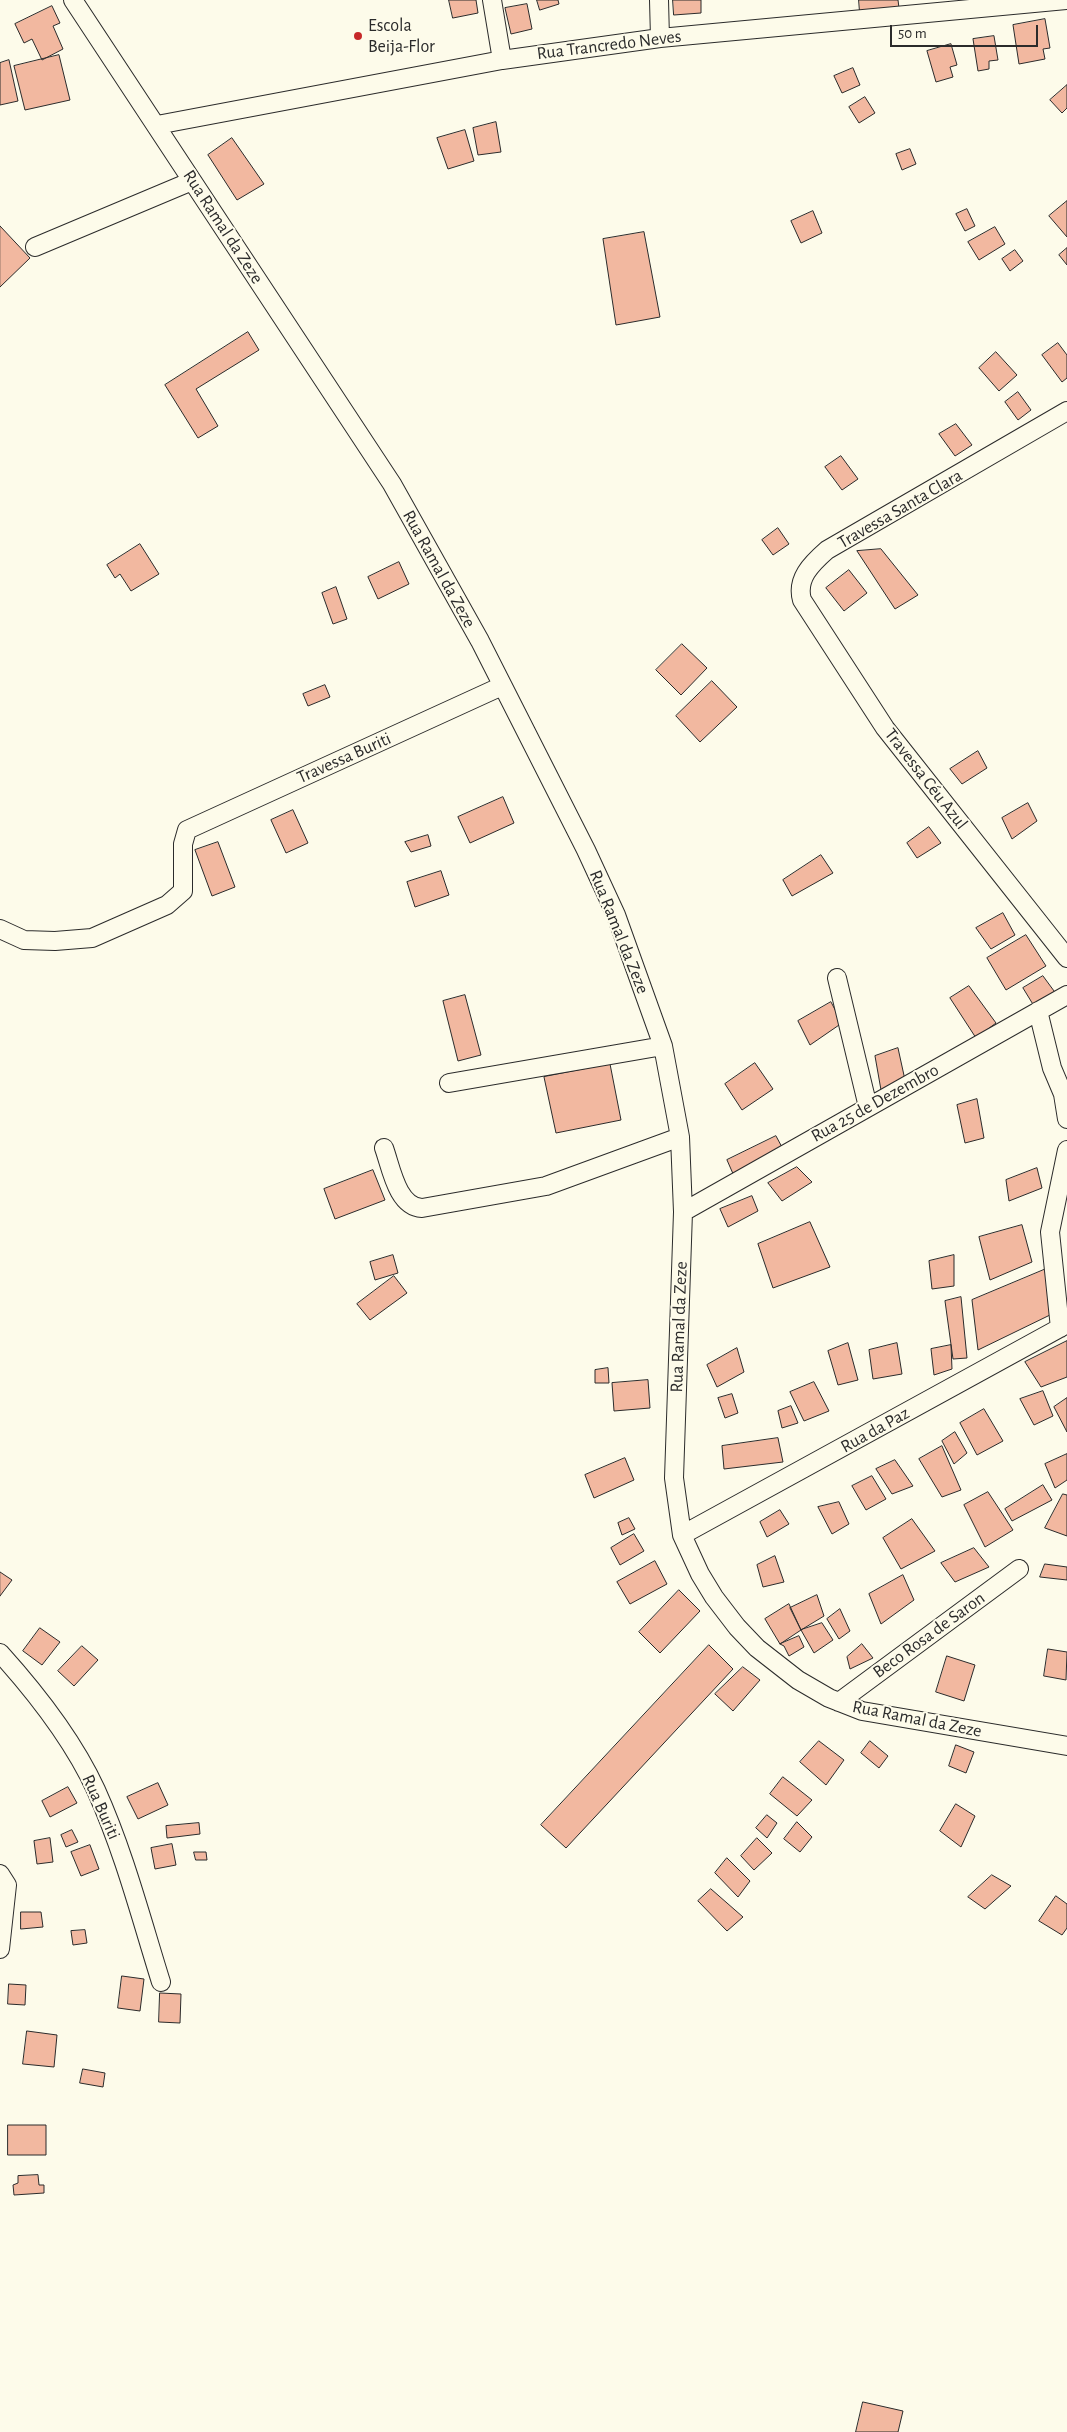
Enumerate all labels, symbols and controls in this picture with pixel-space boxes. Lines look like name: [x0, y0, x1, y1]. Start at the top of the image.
place label: Escola Beija-Flor: [368, 15, 435, 58]
scale bar: [892, 15, 1040, 47]
street label: Rua Trancredo Neves: [536, 25, 682, 65]
text: 50 m: [898, 26, 927, 41]
marker: Escola Beija-Flor: [352, 30, 364, 42]
street label: Rua Ramal da Zeze: [178, 166, 268, 288]
street label: Travessa Santa Clara: [834, 465, 966, 553]
street label: Rua Ramal da Zeze: [398, 506, 480, 632]
street label: Travessa Céu Azul: [880, 724, 972, 834]
street label: Travessa Buriti: [294, 728, 394, 788]
street label: Rua Ramal da Zeze: [584, 867, 654, 997]
street label: Rua 25 de Dezembro: [807, 1059, 943, 1147]
street label: Rua Ramal da Zeze: [666, 1261, 692, 1393]
street label: Rua da Paz: [837, 1402, 913, 1458]
street label: Beco Rosa de Saron: [869, 1587, 989, 1683]
street label: Rua Ramal da Zeze: [850, 1696, 984, 1742]
street label: Rua Buriti: [77, 1771, 125, 1843]

